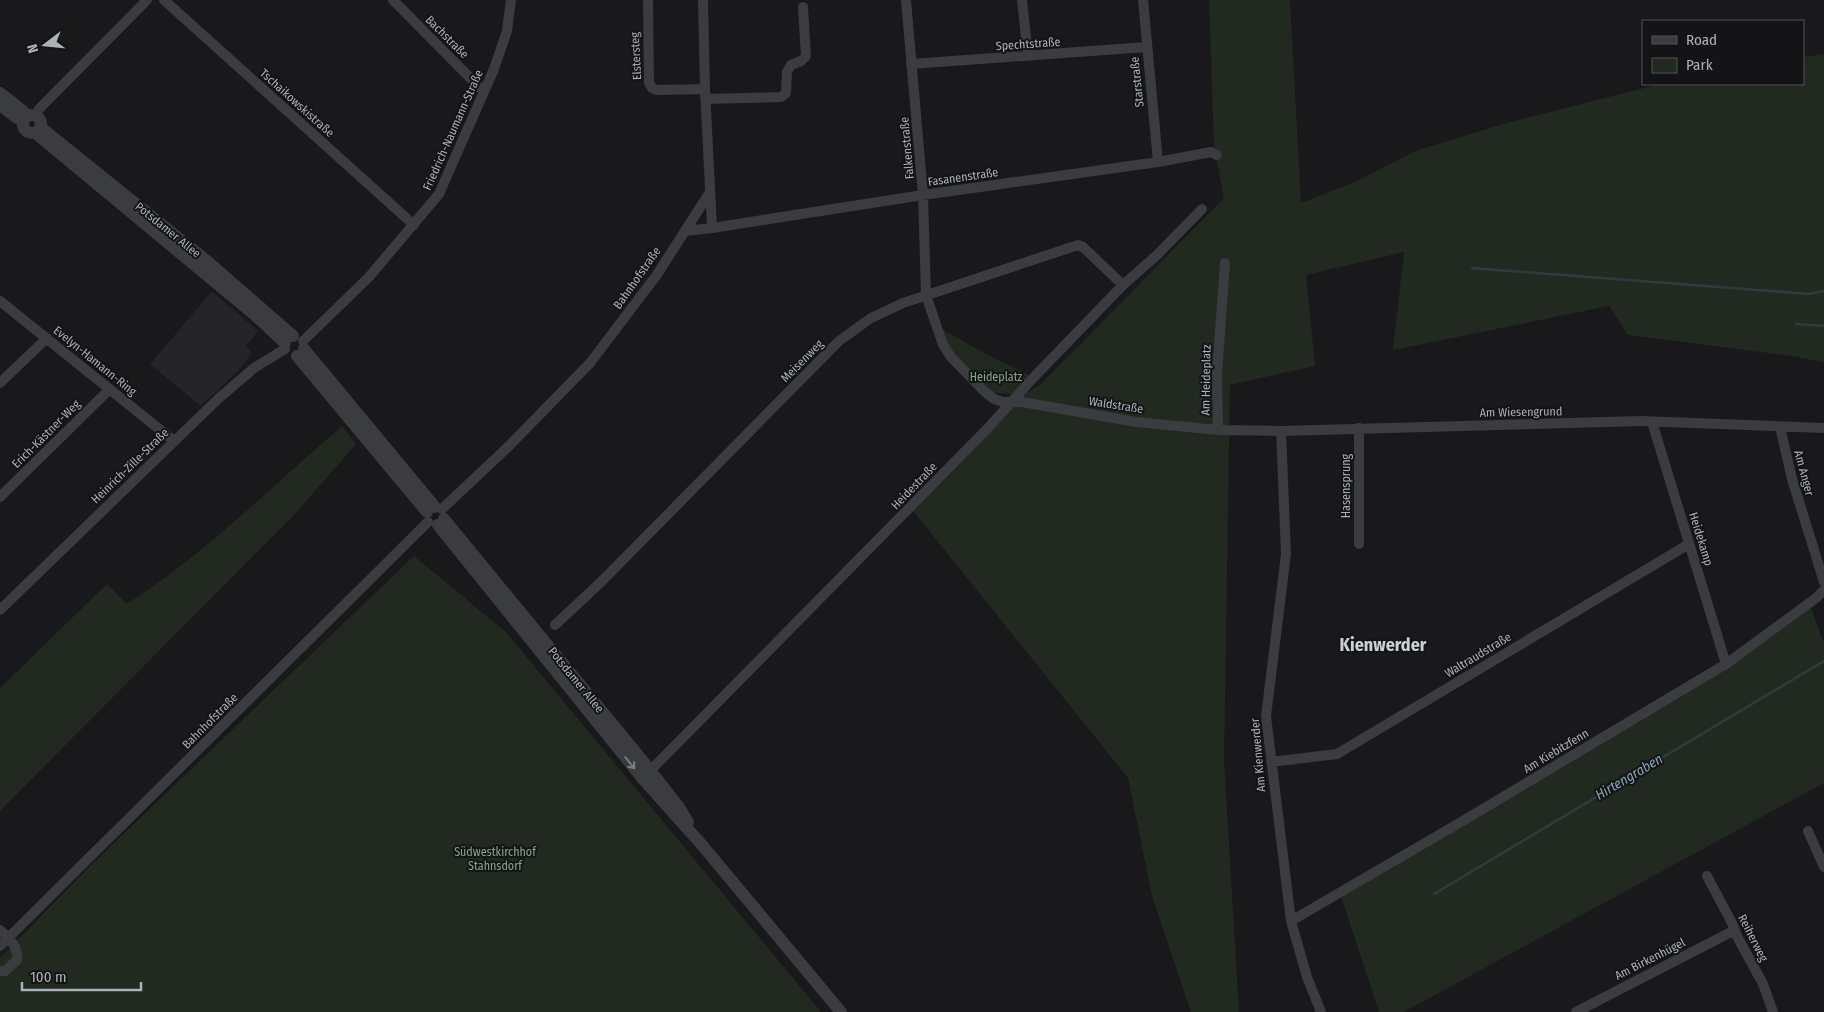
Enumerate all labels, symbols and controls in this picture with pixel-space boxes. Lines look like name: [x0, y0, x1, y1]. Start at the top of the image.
street label: Bachstraße: [423, 13, 471, 61]
north arrow: [20, 20, 70, 70]
legend: [1642, 20, 1804, 85]
street label: Elstersteg: [628, 31, 644, 80]
text: Road: [1686, 31, 1717, 49]
street label: Spechtstraße: [995, 35, 1061, 53]
text: N: [24, 42, 42, 55]
street label: Starstraße: [1127, 56, 1147, 108]
text: Park: [1686, 56, 1713, 74]
street label: Tschaikowskistraße: [257, 66, 337, 140]
street label: Friedrich-Naumann-Straße: [420, 67, 486, 192]
street label: Falkenstraße: [897, 116, 917, 180]
street label: Fasanenstraße: [927, 165, 999, 189]
street label: Potsdamer Allee: [132, 199, 204, 261]
street label: Bahnhofstraße: [610, 244, 664, 312]
street label: Evelyn-Hamann-Ring: [51, 323, 140, 399]
street label: Meisenweg: [778, 337, 826, 385]
street label: Am Heideplatz: [1198, 344, 1214, 416]
park label: Heideplatz: [970, 370, 1023, 384]
street label: Waldstraße: [1088, 394, 1144, 416]
street label: Erich-Kästner-Weg: [9, 397, 83, 471]
street label: Am Wiesengrund: [1480, 404, 1562, 420]
street label: Heinrich-Zille-Straße: [88, 425, 172, 506]
street label: Am Anger: [1791, 449, 1817, 498]
street label: Hasensprung: [1339, 453, 1353, 518]
street label: Heidestraße: [888, 460, 940, 512]
street label: Heidekamp: [1686, 510, 1716, 568]
street label: Waltraudstraße: [1442, 630, 1514, 680]
district label: Kienwerder: [1340, 634, 1427, 656]
street label: Potsdamer Allee: [545, 644, 607, 716]
street label: Bahnhofstraße: [179, 690, 241, 752]
street label: Am Kienwerder: [1248, 717, 1268, 793]
street label: Am Kiebitzfenn: [1521, 726, 1591, 776]
water label: Hirtengraben: [1592, 750, 1666, 804]
one-way arrow: [625, 756, 636, 769]
park label: Südwestkirchhof Stahnsdorf: [454, 845, 537, 873]
street label: Reiherweg: [1735, 912, 1771, 964]
street label: Am Birkenhügel: [1613, 935, 1687, 983]
scale bar: [22, 960, 141, 992]
text: 100 m: [30, 968, 67, 986]

